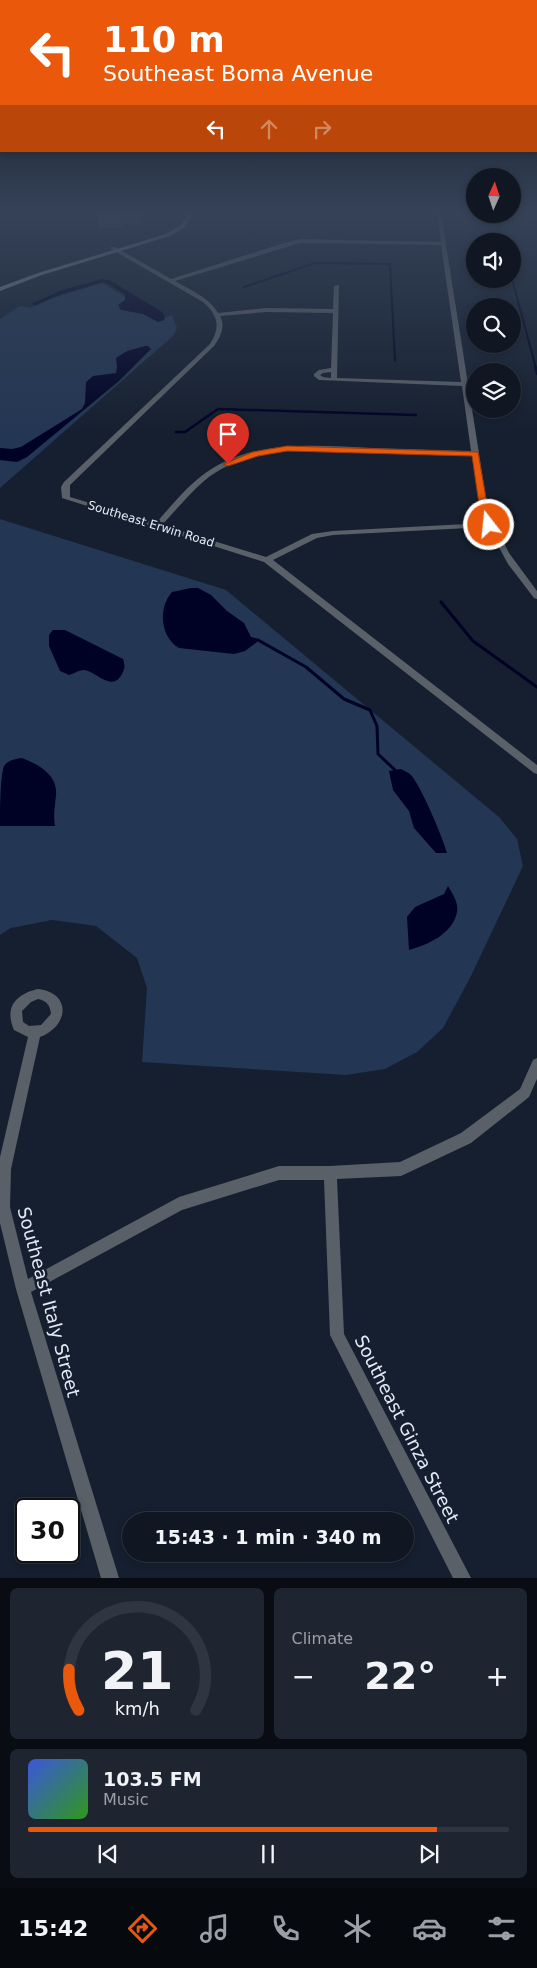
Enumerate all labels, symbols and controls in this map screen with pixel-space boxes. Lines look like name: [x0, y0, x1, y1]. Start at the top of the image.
icon: left: [20, 20, 85, 85]
text: 110 m: [103, 20, 225, 60]
text: Southeast Boma Avenue: [103, 61, 373, 86]
icon: left: [202, 115, 230, 143]
icon: ahead: [255, 115, 283, 143]
icon: right: [308, 115, 336, 143]
north arrow: [466, 168, 521, 222]
map controls: [466, 168, 521, 418]
button: sound: [466, 233, 521, 288]
button: search: [466, 298, 521, 353]
button: layers: [466, 363, 521, 418]
pin: [207, 413, 249, 464]
icon: arrive: [214, 420, 242, 448]
street label: Southeast Erwin Road: [86, 498, 216, 550]
position arrow: [462, 498, 514, 550]
street label: Southeast Italy Street: [13, 1205, 85, 1399]
street label: Southeast Ginza Street: [350, 1332, 464, 1526]
speed limit sign: 30: [15, 1498, 80, 1563]
text: 15:43 · 1 min · 340 m: [154, 1526, 382, 1548]
text: Climate: [292, 1629, 353, 1648]
text: 21: [101, 1641, 173, 1701]
text: 22°: [364, 1654, 436, 1698]
text: −: [292, 1660, 315, 1693]
text: +: [486, 1660, 509, 1693]
text: km/h: [114, 1698, 159, 1719]
text: 103.5 FM: [103, 1768, 202, 1790]
text: Music: [103, 1790, 149, 1809]
icon: previous: [94, 1840, 122, 1868]
icon: pause: [254, 1840, 282, 1868]
icon: next: [415, 1840, 443, 1868]
icon: directions: [125, 1911, 160, 1946]
icon: music: [197, 1911, 232, 1946]
icon: phone: [268, 1911, 303, 1946]
icon: climate: [340, 1911, 375, 1946]
icon: car: [412, 1911, 447, 1946]
icon: filters: [484, 1911, 519, 1946]
text: 15:42: [18, 1916, 88, 1941]

